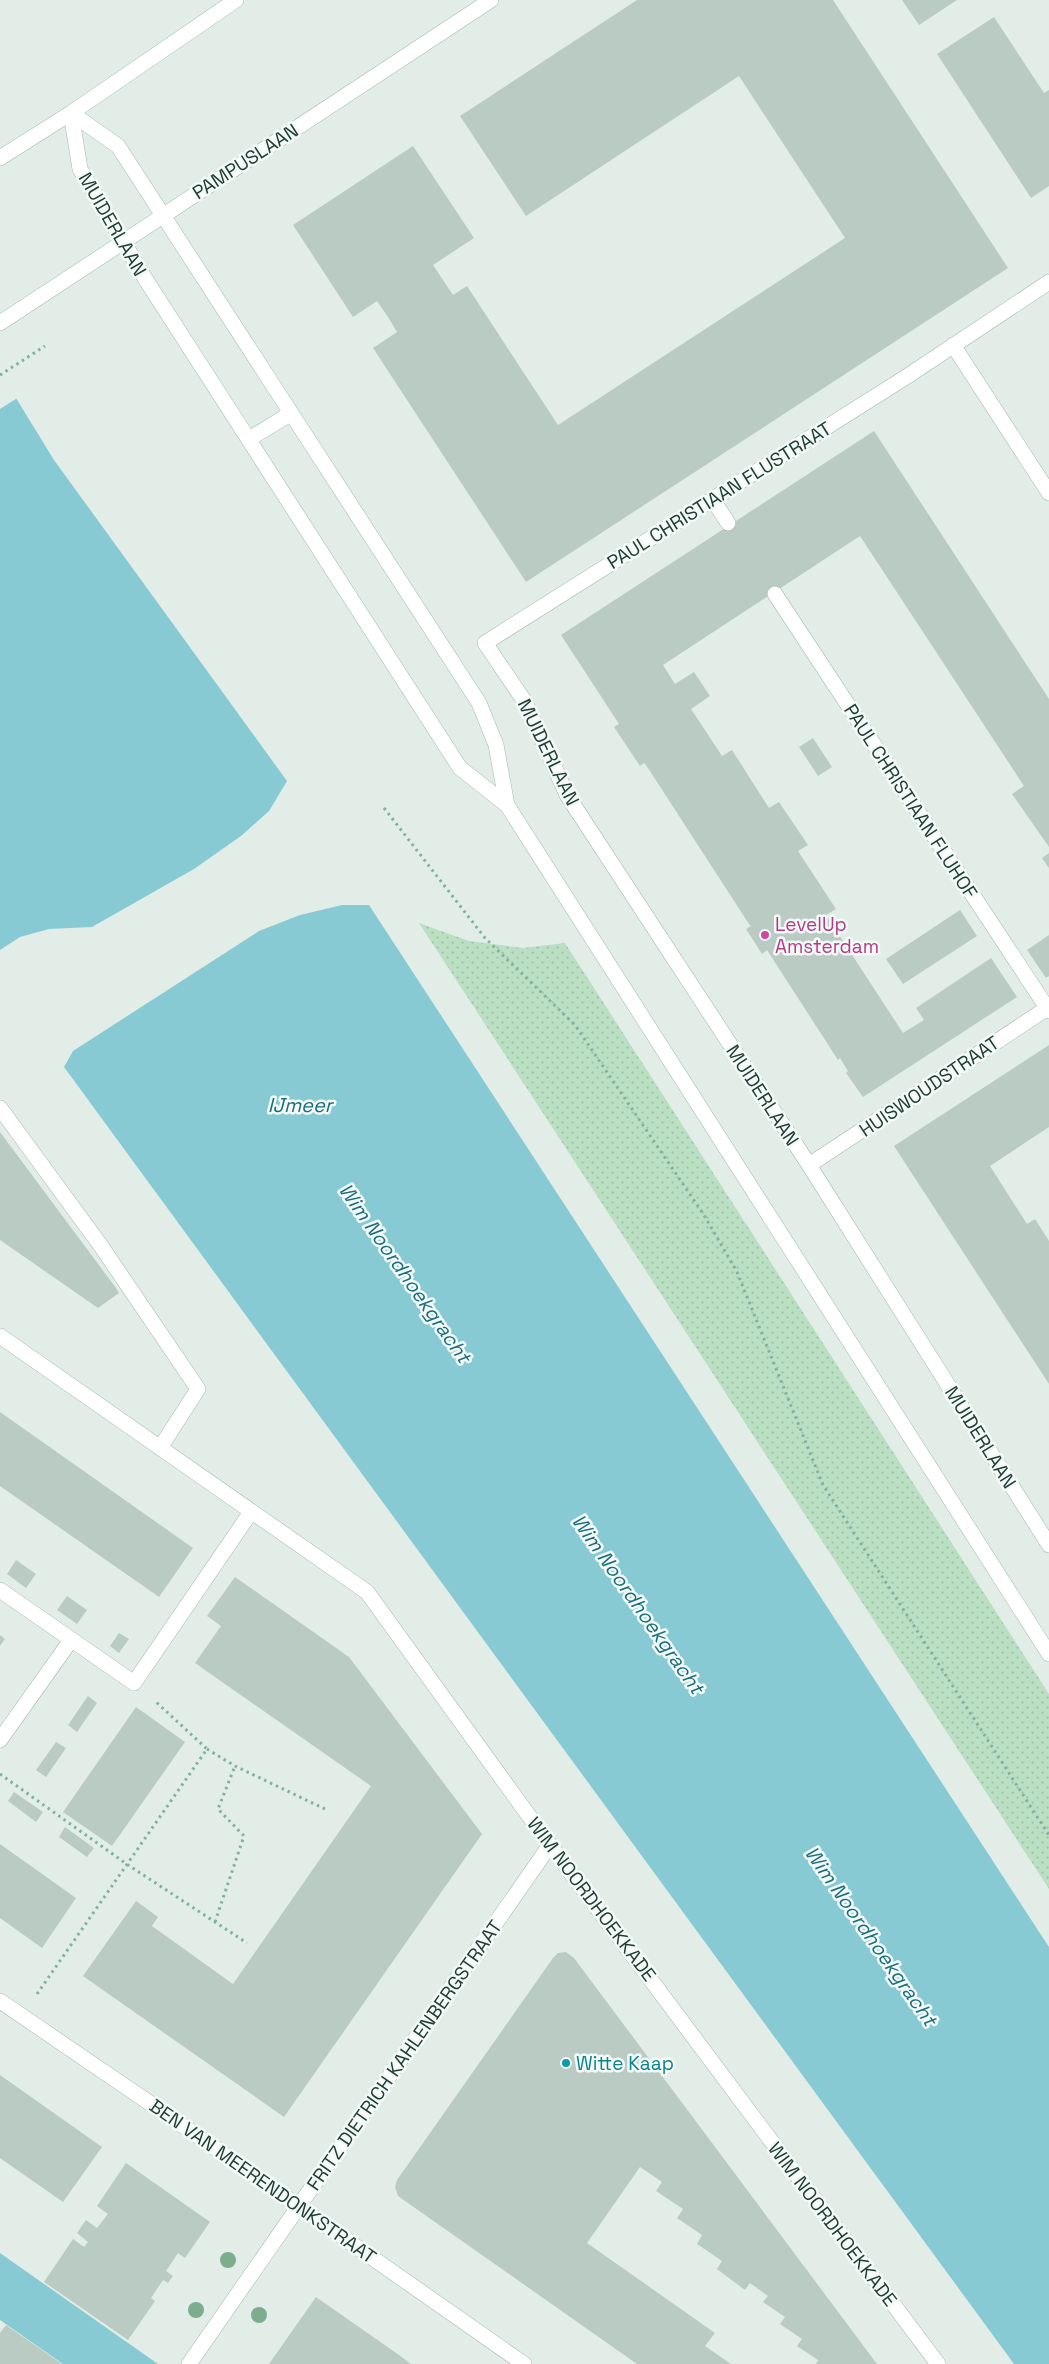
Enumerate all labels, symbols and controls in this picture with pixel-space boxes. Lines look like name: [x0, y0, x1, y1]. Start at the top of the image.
street label: PAMPUSLAAN: [188, 118, 303, 205]
street label: MUIDERLAAN: [73, 168, 152, 281]
street label: PAUL CHRISTIAAN FLUSTRAAT: [602, 416, 836, 575]
street label: MUIDERLAAN: [512, 695, 585, 810]
street label: PAUL CHRISTIAAN FLUHOF: [838, 699, 983, 903]
place label: LevelUp Amsterdam: [775, 912, 879, 959]
marker: LevelUp Amsterdam: [759, 929, 771, 941]
street label: HUISWOUDSTRAAT: [854, 1030, 1004, 1143]
street label: MUIDERLAAN: [721, 1040, 805, 1151]
water label: IJmeer: [268, 1092, 335, 1118]
water label: Wim Noordhoekgracht: [333, 1178, 478, 1370]
street label: MUIDERLAAN: [939, 1381, 1022, 1493]
water label: Wim Noordhoekgracht: [566, 1509, 711, 1701]
street label: WIM NOORDHOEKKADE: [522, 1812, 662, 1986]
water label: Wim Noordhoekgracht: [799, 1841, 944, 2033]
street label: FRITZ DIETRICH KAHLENBERGSTRAAT: [301, 1915, 508, 2195]
place label: Witte Kaap: [576, 2051, 674, 2076]
marker: Witte Kaap: [560, 2057, 572, 2069]
street label: BEN VAN MEERENDONKSTRAAT: [144, 2093, 381, 2269]
street label: WIM NOORDHOEKKADE: [763, 2137, 903, 2311]

